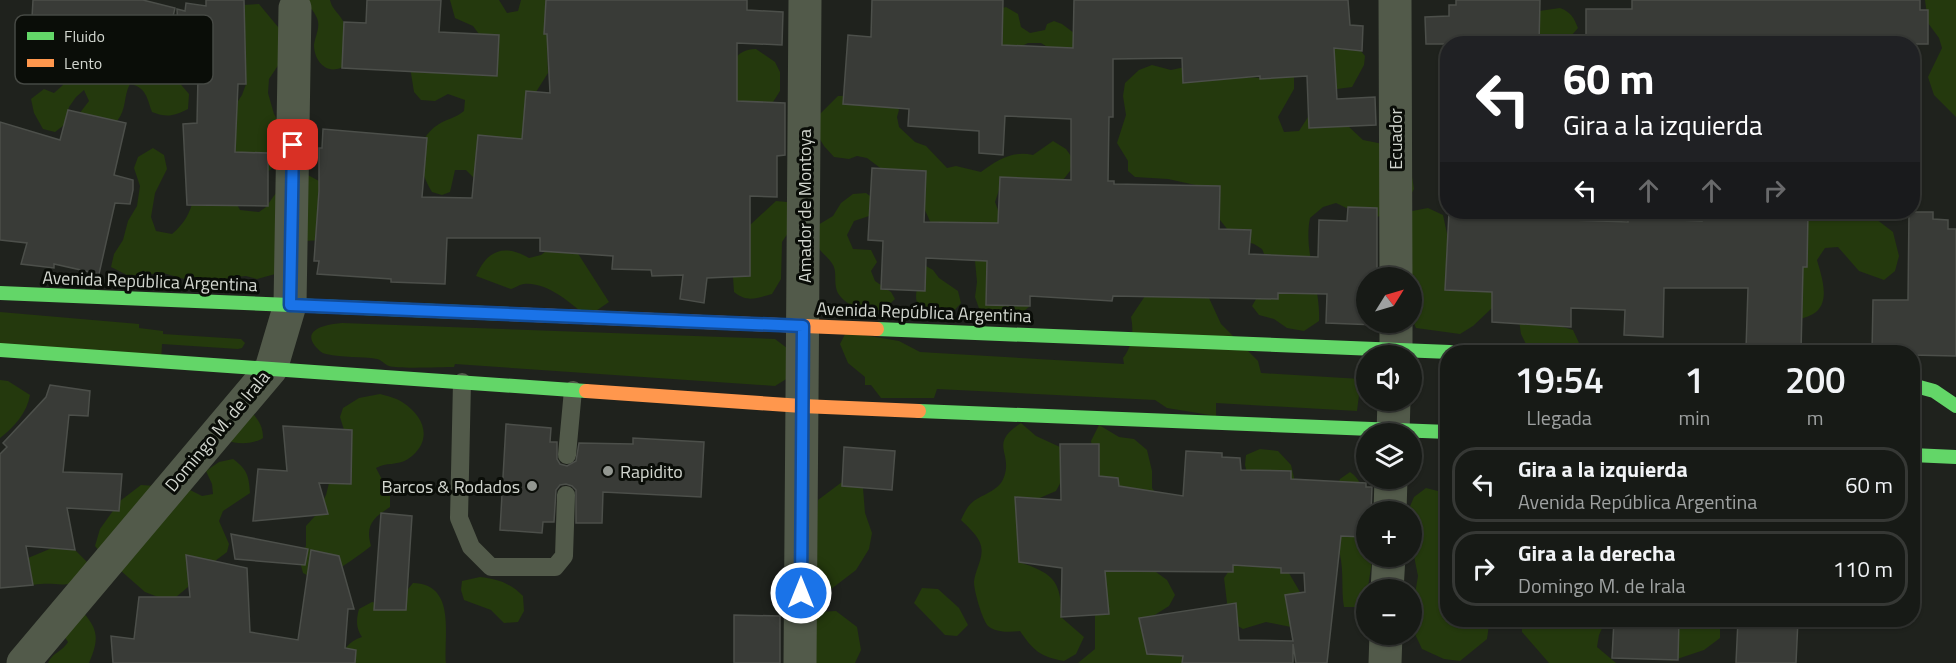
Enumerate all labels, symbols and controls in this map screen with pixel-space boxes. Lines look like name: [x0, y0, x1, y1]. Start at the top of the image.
legend: [15, 15, 213, 84]
text: Fluido: [64, 24, 105, 48]
text: 60 m: [1563, 46, 1655, 110]
text: Lento: [64, 51, 102, 75]
icon: left: [1464, 60, 1542, 138]
text: Gira a la izquierda: [1563, 104, 1763, 145]
street label: Ecuador: [1382, 108, 1409, 170]
pin: [267, 119, 318, 170]
icon: arrive: [276, 128, 309, 161]
street label: Amador de Montoya: [791, 129, 818, 283]
icon: left: [1569, 174, 1602, 207]
icon: ahead: [1632, 174, 1665, 207]
icon: ahead: [1695, 174, 1728, 207]
icon: right: [1758, 174, 1791, 207]
street label: Avenida República Argentina: [42, 264, 258, 298]
north arrow: [1356, 267, 1422, 333]
map controls: [1356, 267, 1422, 645]
street label: Avenida República Argentina: [816, 295, 1032, 329]
button: sound: [1356, 345, 1422, 411]
text: 19:54: [1515, 352, 1604, 407]
text: 1: [1684, 352, 1704, 407]
text: 200: [1785, 352, 1845, 407]
street label: Domingo M. de Irala: [158, 365, 276, 497]
text: Llegada: [1527, 402, 1592, 433]
text: min: [1678, 402, 1710, 433]
text: m: [1807, 402, 1823, 433]
button: layers: [1356, 423, 1422, 489]
text: Gira a la izquierda: [1518, 452, 1688, 486]
place label: Rapidito: [620, 458, 683, 485]
marker: Rapidito: [601, 464, 615, 478]
icon: left: [1467, 468, 1500, 501]
text: 60 m: [1845, 468, 1893, 502]
place label: Barcos & Rodados: [382, 473, 520, 500]
marker: Barcos & Rodados: [525, 479, 539, 493]
text: Avenida República Argentina: [1518, 486, 1757, 517]
button: +: [1356, 501, 1422, 567]
text: Gira a la derecha: [1518, 536, 1675, 570]
icon: right: [1467, 552, 1500, 585]
text: 110 m: [1833, 552, 1893, 586]
position arrow: [769, 561, 833, 625]
text: Domingo M. de Irala: [1518, 570, 1686, 601]
button: −: [1356, 579, 1422, 645]

